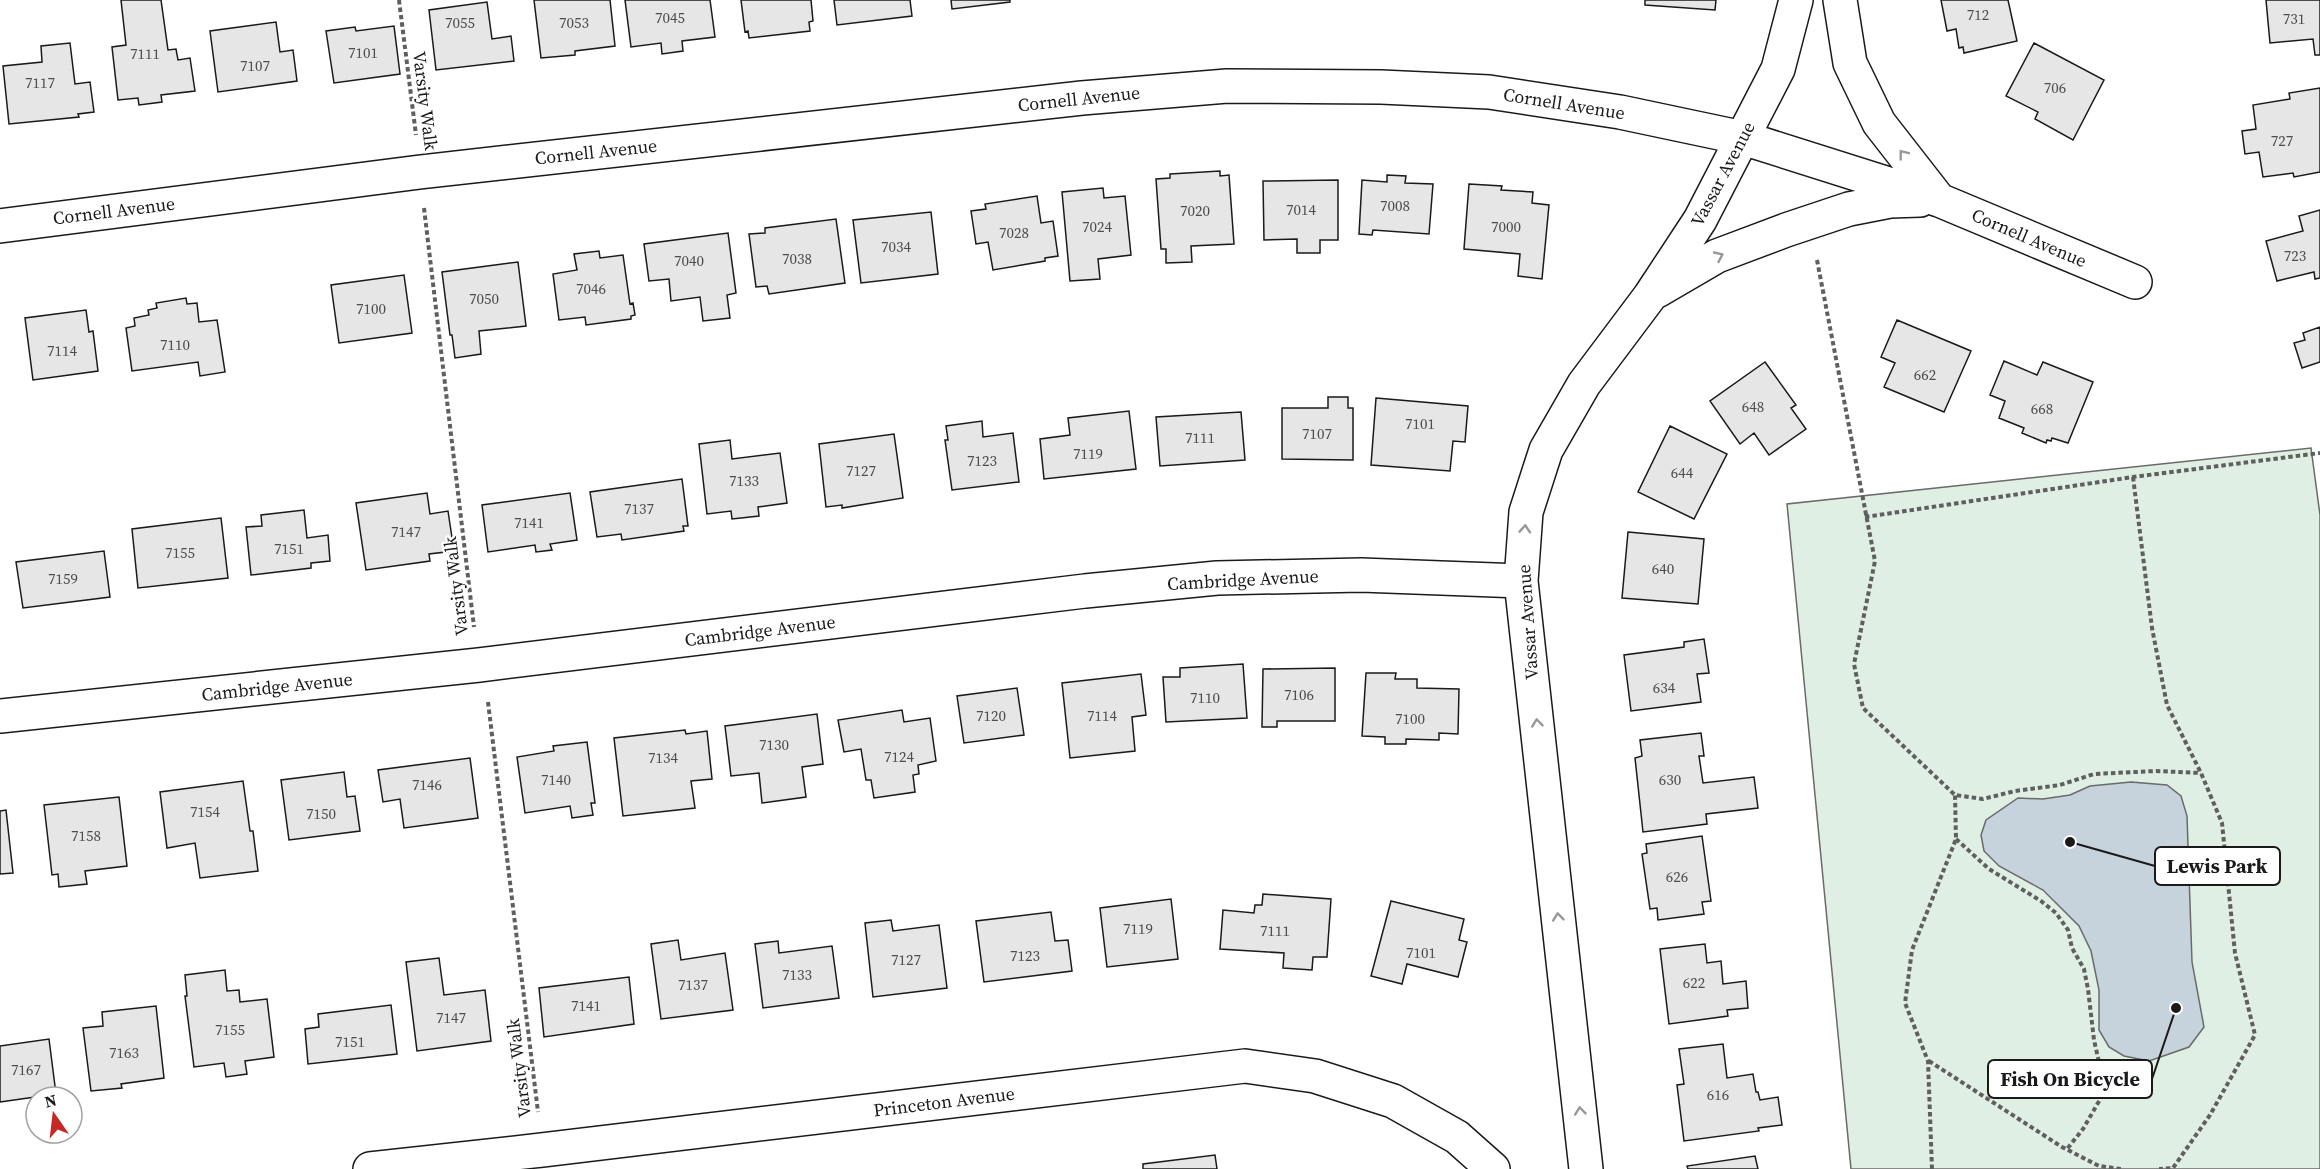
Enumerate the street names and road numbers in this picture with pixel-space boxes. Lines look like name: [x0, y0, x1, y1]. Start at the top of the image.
street label: Varsity Walk: [407, 50, 444, 152]
street label: Cornell Avenue: [1017, 80, 1141, 117]
street label: Cornell Avenue: [1501, 82, 1627, 125]
street label: Vassar Avenue: [1684, 117, 1761, 231]
street label: Cornell Avenue: [534, 133, 658, 170]
street label: Cornell Avenue: [51, 191, 176, 230]
street label: Cornell Avenue: [1968, 202, 2091, 273]
street label: Varsity Walk: [437, 535, 474, 637]
street label: Cambridge Avenue: [1167, 563, 1319, 596]
street label: Vassar Avenue: [1511, 564, 1544, 680]
street label: Cambridge Avenue: [683, 609, 837, 652]
street label: Cambridge Avenue: [200, 666, 354, 707]
street label: Varsity Walk: [500, 1017, 537, 1119]
street label: Princeton Avenue: [872, 1080, 1016, 1123]

